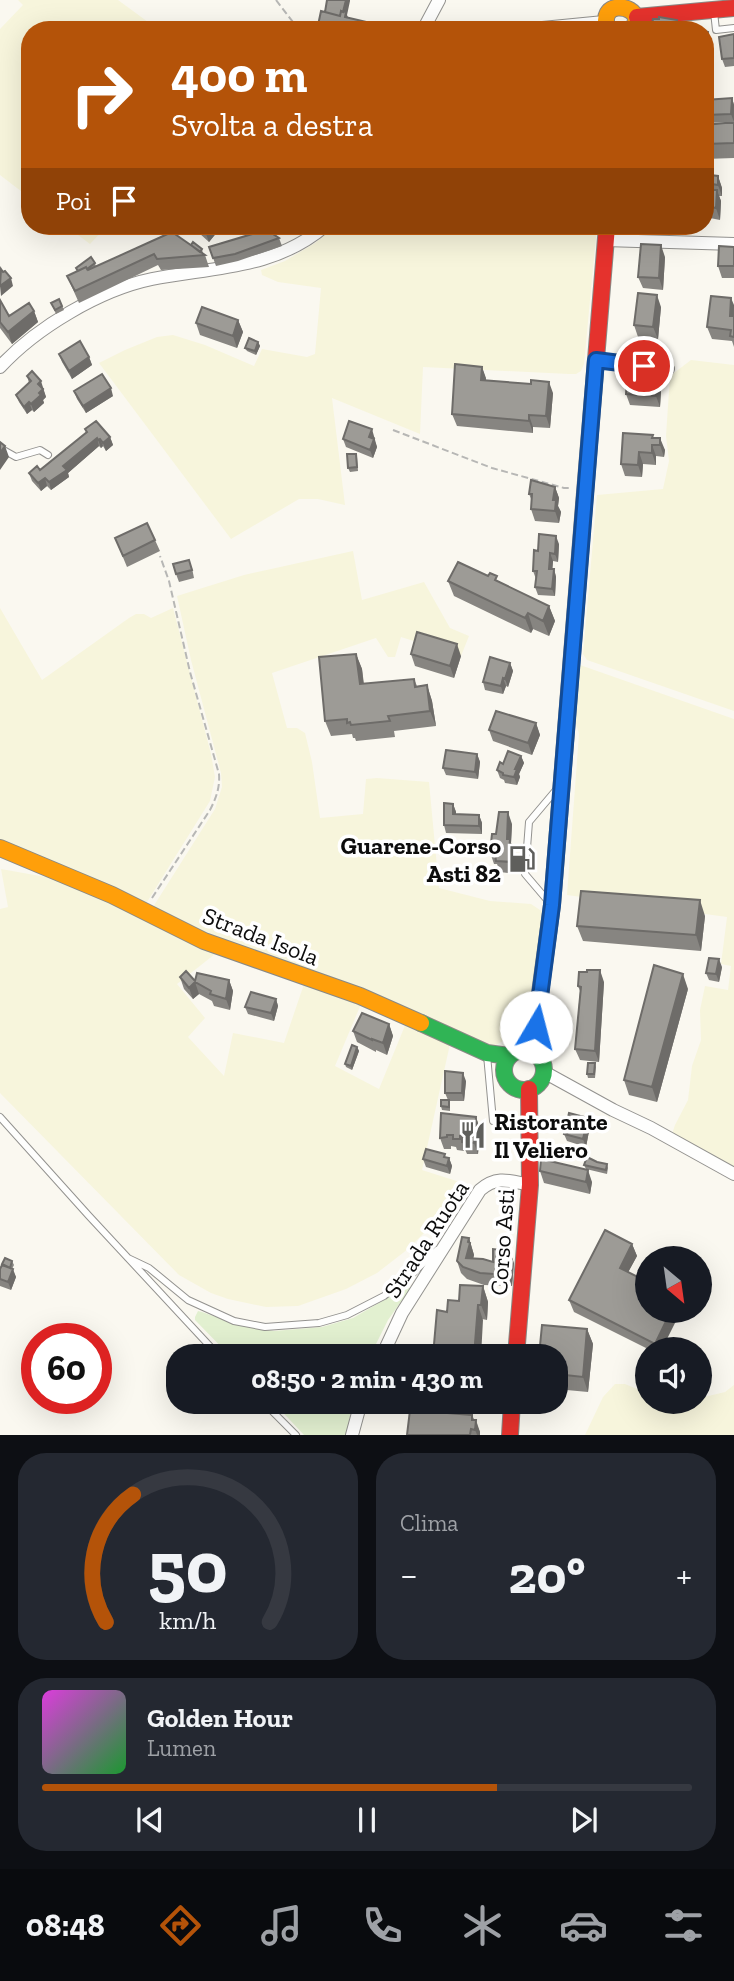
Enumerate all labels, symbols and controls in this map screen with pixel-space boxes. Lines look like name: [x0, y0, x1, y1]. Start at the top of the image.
text: 400 m: [171, 46, 307, 105]
icon: right: [56, 49, 147, 140]
text: Svolta a destra: [171, 106, 373, 144]
icon: arrive: [105, 182, 143, 220]
text: Poi: [56, 185, 91, 217]
pin: [614, 336, 674, 396]
icon: arrive: [625, 347, 663, 385]
place label: Guarene-Corso Asti 82: [341, 831, 501, 888]
fuel station icon: Guarene-Corso Asti 82: [507, 844, 537, 874]
street label: Strada Isola: [199, 901, 323, 972]
position arrow: [499, 990, 573, 1064]
place label: Ristorante Il Veliero: [494, 1107, 608, 1164]
restaurant icon: Ristorante Il Veliero: [458, 1120, 488, 1150]
street label: Strada Ruota: [377, 1174, 475, 1303]
street label: Corso Asti: [484, 1187, 520, 1296]
north arrow: [635, 1246, 712, 1323]
map controls: [635, 1246, 712, 1414]
speed limit sign: 60: [21, 1323, 112, 1414]
button: sound: [635, 1337, 712, 1414]
text: 08:50 · 2 min · 430 m: [251, 1363, 483, 1395]
text: Clima: [400, 1509, 458, 1537]
text: 50: [148, 1524, 228, 1612]
text: 20°: [509, 1544, 585, 1606]
text: −: [400, 1552, 418, 1598]
text: +: [676, 1552, 692, 1598]
text: km/h: [159, 1605, 217, 1635]
text: Golden Hour: [147, 1702, 293, 1734]
text: Lumen: [147, 1734, 216, 1762]
icon: previous: [131, 1801, 169, 1839]
icon: pause: [348, 1801, 386, 1839]
icon: next: [565, 1801, 603, 1839]
icon: directions: [156, 1901, 205, 1950]
icon: music: [257, 1901, 306, 1950]
icon: phone: [358, 1901, 407, 1950]
icon: climate: [458, 1901, 507, 1950]
icon: car: [559, 1901, 608, 1950]
icon: filters: [659, 1901, 708, 1950]
text: 08:48: [26, 1906, 105, 1944]

